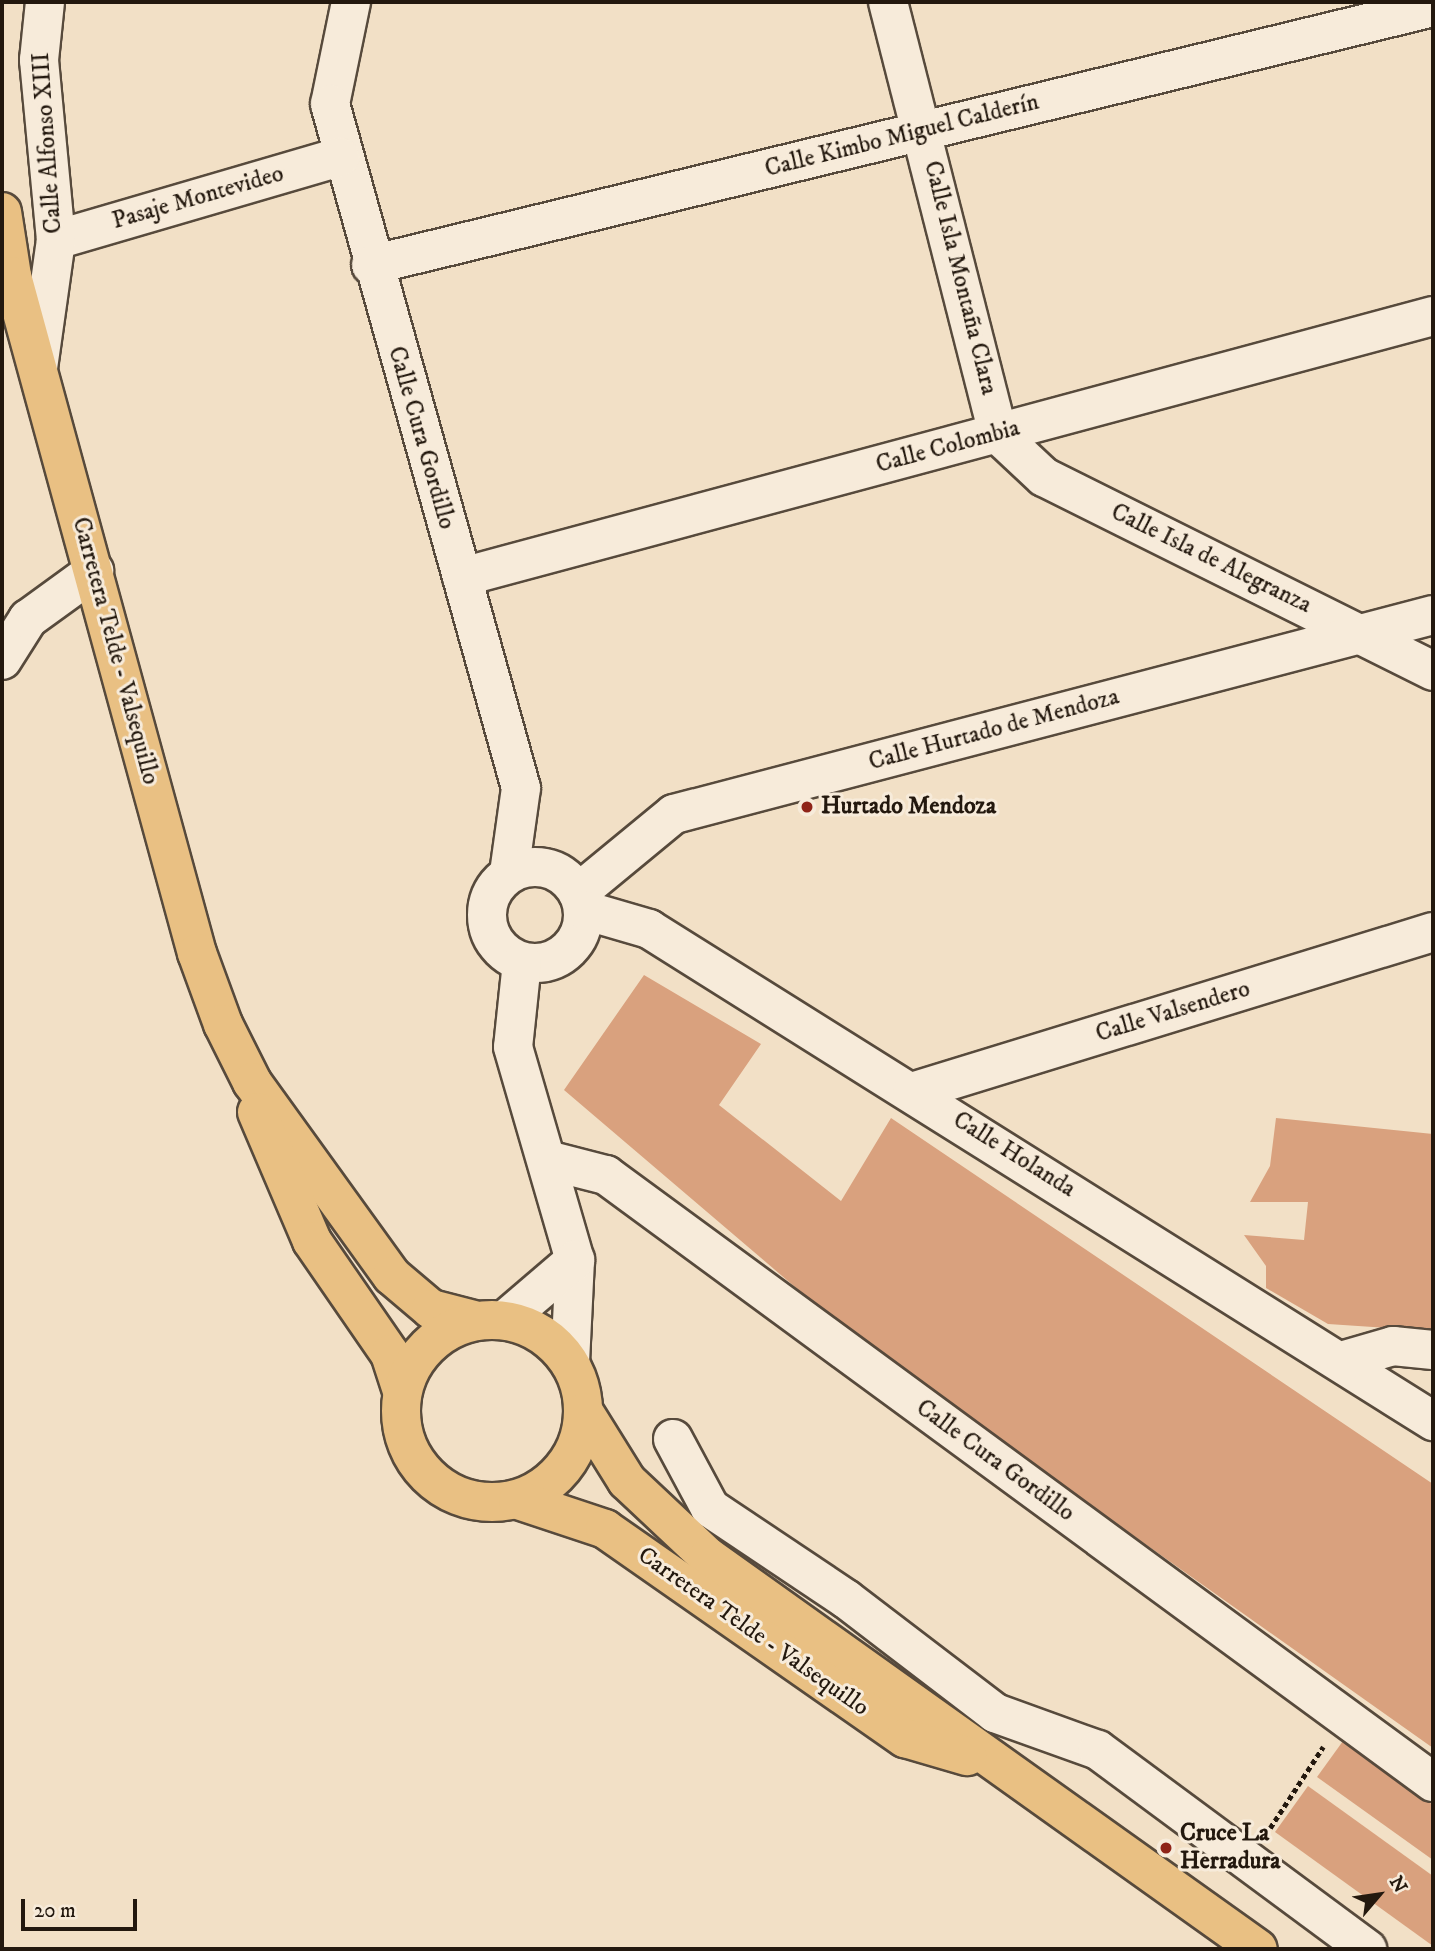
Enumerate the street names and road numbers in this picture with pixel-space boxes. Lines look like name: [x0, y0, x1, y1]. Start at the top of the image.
street label: Calle Alfonso XIII: [27, 51, 69, 235]
street label: Calle Kimbo Miguel Calderín: [762, 88, 1042, 184]
street label: Calle Isla Montaña Clara: [917, 158, 1003, 398]
street label: Pasaje Montevideo: [109, 160, 287, 236]
street label: Calle Cura Gordillo: [381, 343, 461, 533]
street label: Calle Colombia: [873, 414, 1023, 480]
street label: Calle Isla de Alegranza: [1106, 498, 1316, 620]
street label: Carretera Telde - Valsequillo: [65, 514, 165, 788]
street label: Calle Hurtado de Mendoza: [866, 683, 1122, 777]
street label: Calle Valsendero: [1092, 975, 1254, 1049]
street label: Calle Holanda: [947, 1106, 1081, 1204]
street label: Calle Cura Gordillo: [910, 1394, 1080, 1528]
street label: Carretera Telde - Valsequillo: [632, 1541, 874, 1723]

